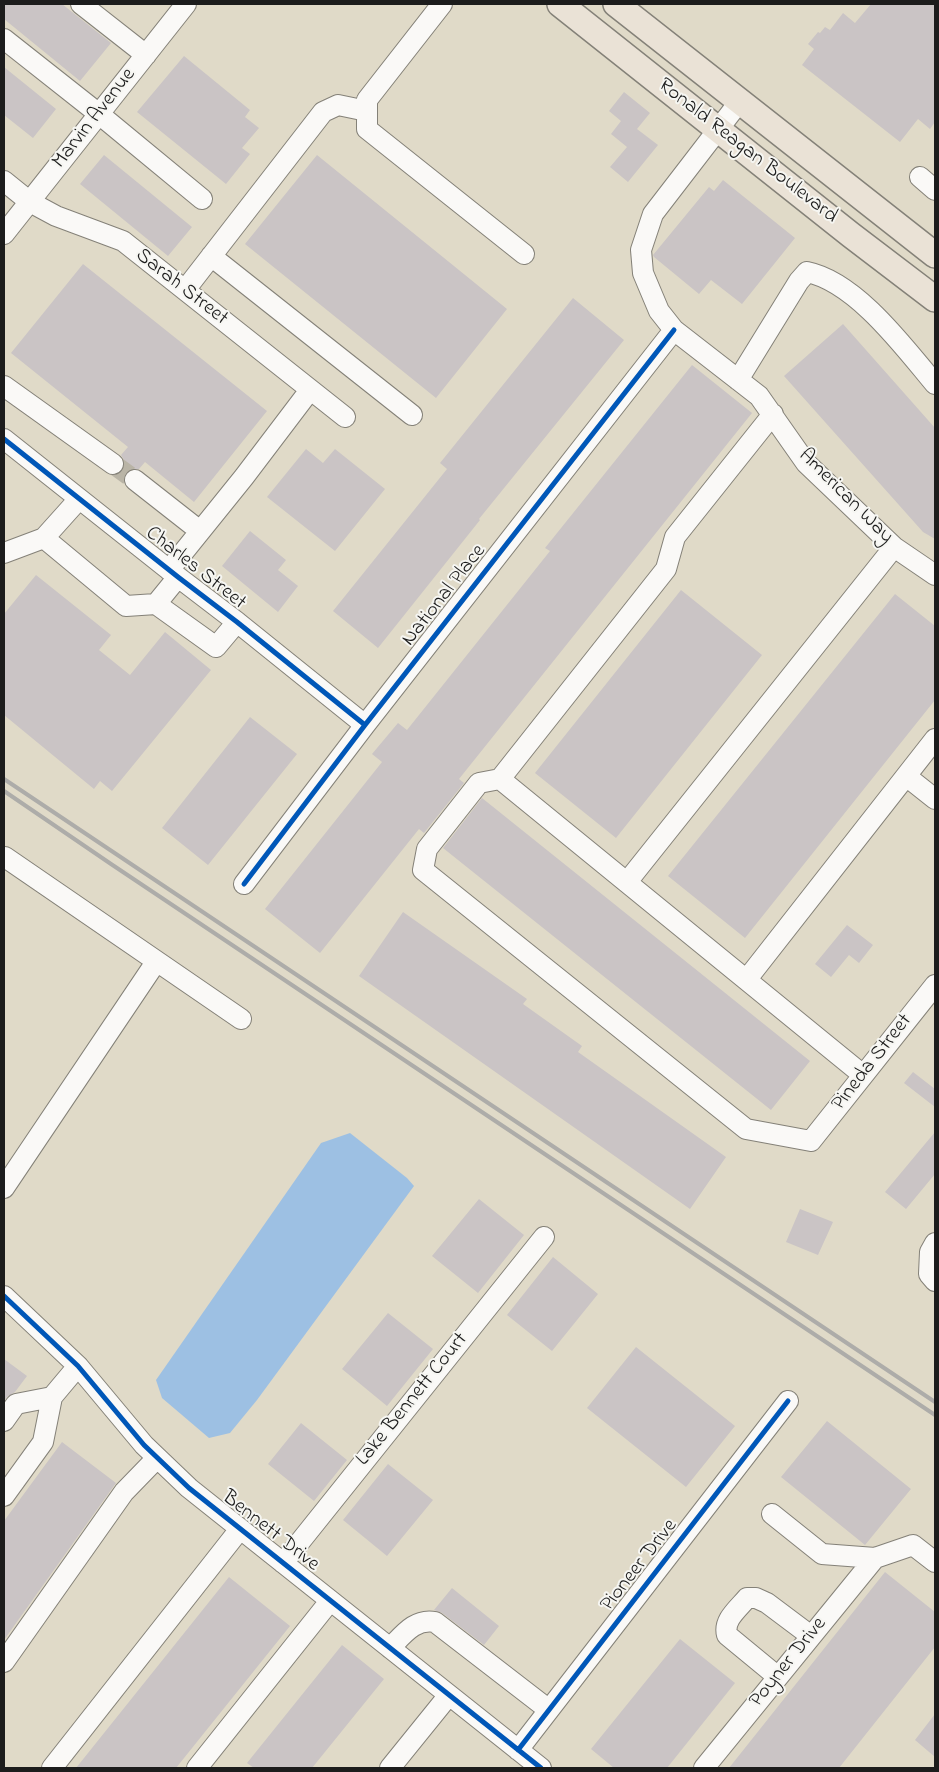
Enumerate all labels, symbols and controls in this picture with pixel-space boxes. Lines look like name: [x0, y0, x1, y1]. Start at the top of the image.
street label: Marvin Avenue: [48, 64, 142, 174]
street label: Ronald Reagan Boulevard: [652, 74, 842, 230]
street label: Sarah Street: [130, 244, 232, 332]
street label: American Way: [792, 444, 898, 550]
street label: Charles Street: [140, 522, 250, 616]
street label: National Place: [397, 540, 493, 652]
street label: Pineda Street: [827, 1010, 919, 1116]
street label: Lake Bennett Court: [352, 1328, 474, 1472]
street label: Bennett Drive: [216, 1486, 324, 1578]
street label: Pioneer Drive: [596, 1515, 684, 1617]
street label: Poyner Drive: [745, 1613, 833, 1713]

